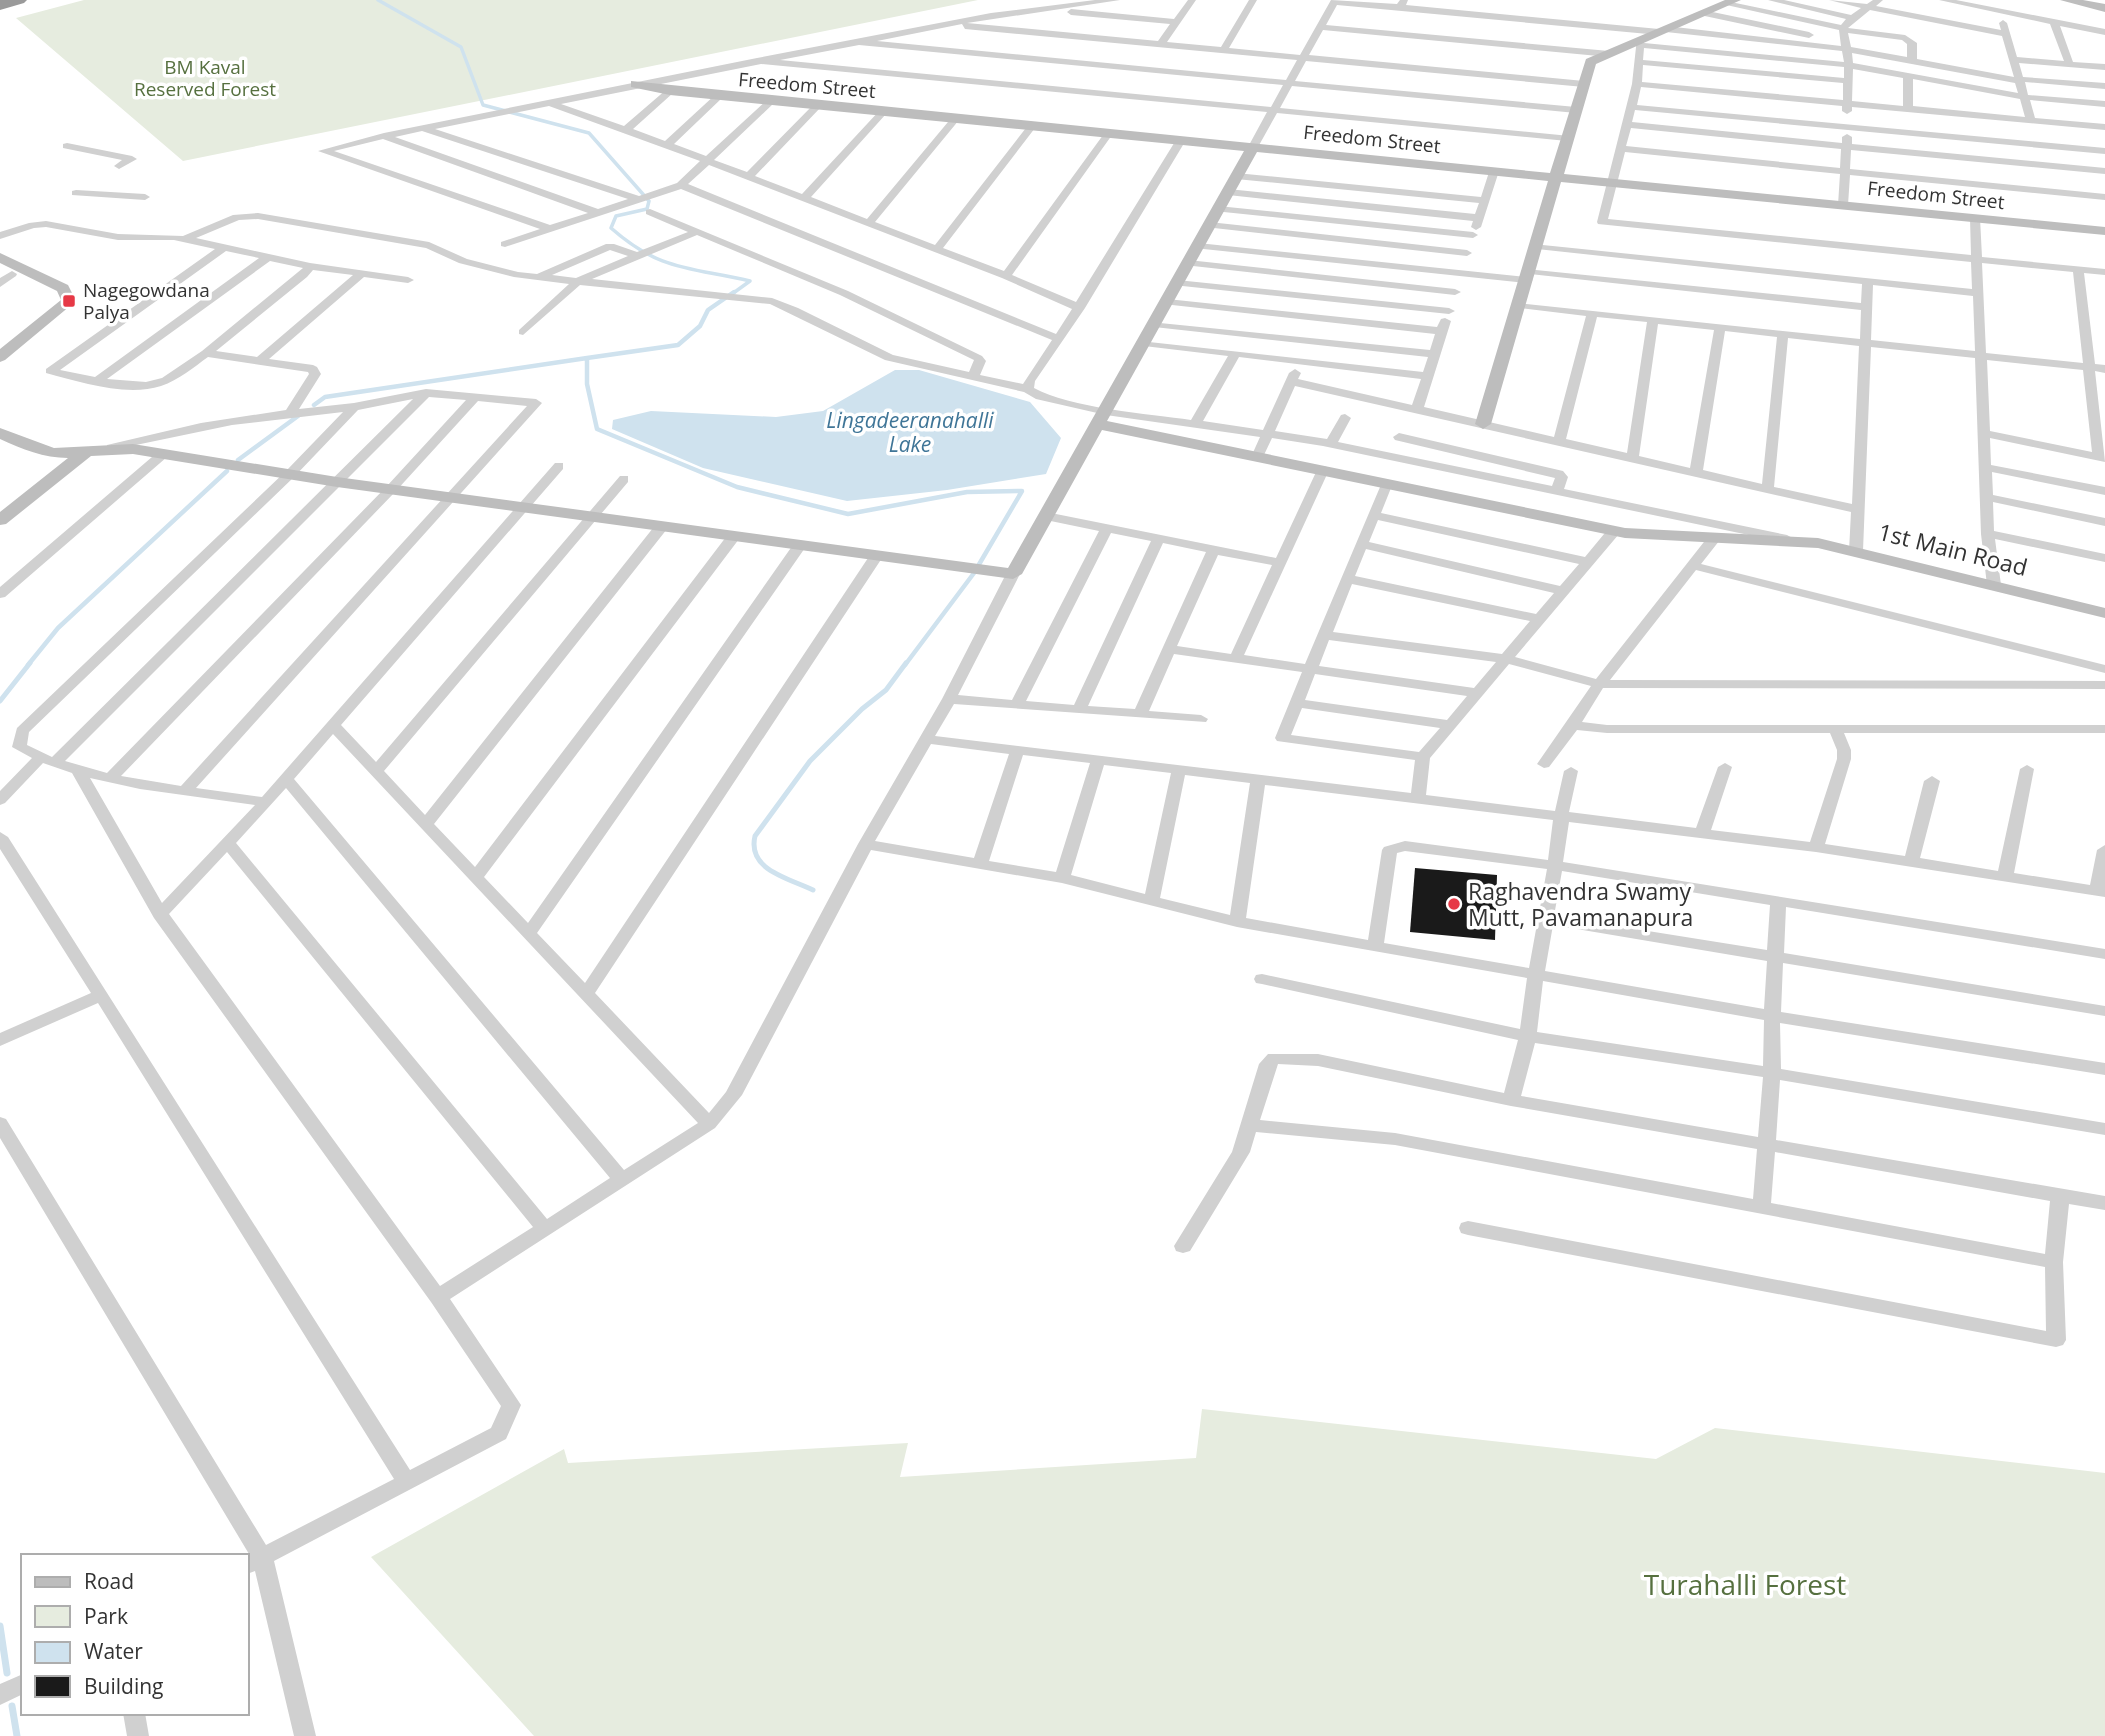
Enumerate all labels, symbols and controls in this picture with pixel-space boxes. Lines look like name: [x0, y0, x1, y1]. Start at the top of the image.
park label: BM Kaval Reserved Forest: [134, 54, 276, 102]
street label: Freedom Street: [737, 66, 877, 104]
street label: Freedom Street: [1302, 119, 1442, 159]
street label: Freedom Street: [1866, 175, 2006, 215]
place label: Nagegowdana Palya: [83, 277, 210, 325]
marker: Nagegowdana Palya: [61, 293, 77, 309]
water label: Lingadeeranahalli Lake: [826, 406, 994, 458]
street label: 1st Main Road: [1875, 515, 2031, 583]
place label: Raghavendra Swamy Mutt, Pavamanapura: [1468, 875, 1693, 933]
marker: Raghavendra Swamy Mutt, Pavamanapura: [1446, 896, 1462, 912]
legend: [21, 1554, 248, 1715]
park label: Turahalli Forest: [1644, 1565, 1846, 1603]
text: Road: [84, 1567, 134, 1595]
text: Park: [84, 1602, 128, 1630]
text: Water: [84, 1637, 143, 1665]
text: Building: [84, 1672, 163, 1700]

